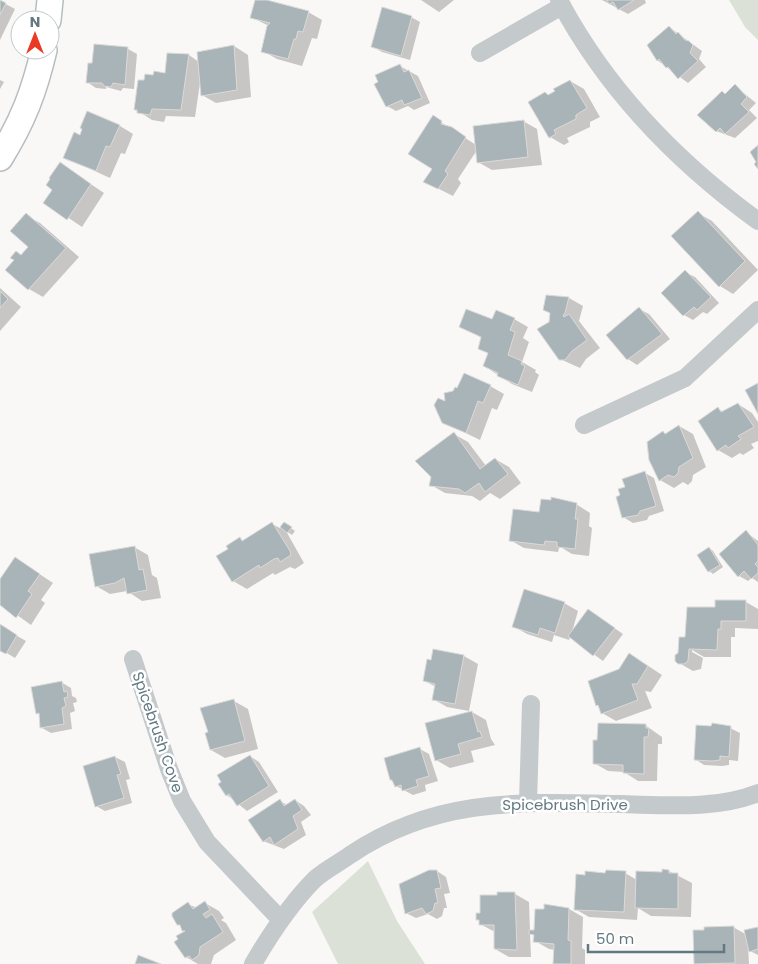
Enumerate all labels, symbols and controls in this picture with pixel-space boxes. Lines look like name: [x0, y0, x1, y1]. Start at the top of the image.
north arrow: [10, 10, 60, 60]
text: N: [30, 12, 40, 32]
street label: Spicebrush Cove: [127, 669, 189, 795]
street label: Spicebrush Drive: [502, 794, 628, 815]
scale bar: [588, 922, 724, 954]
text: 50 m: [596, 928, 634, 949]

